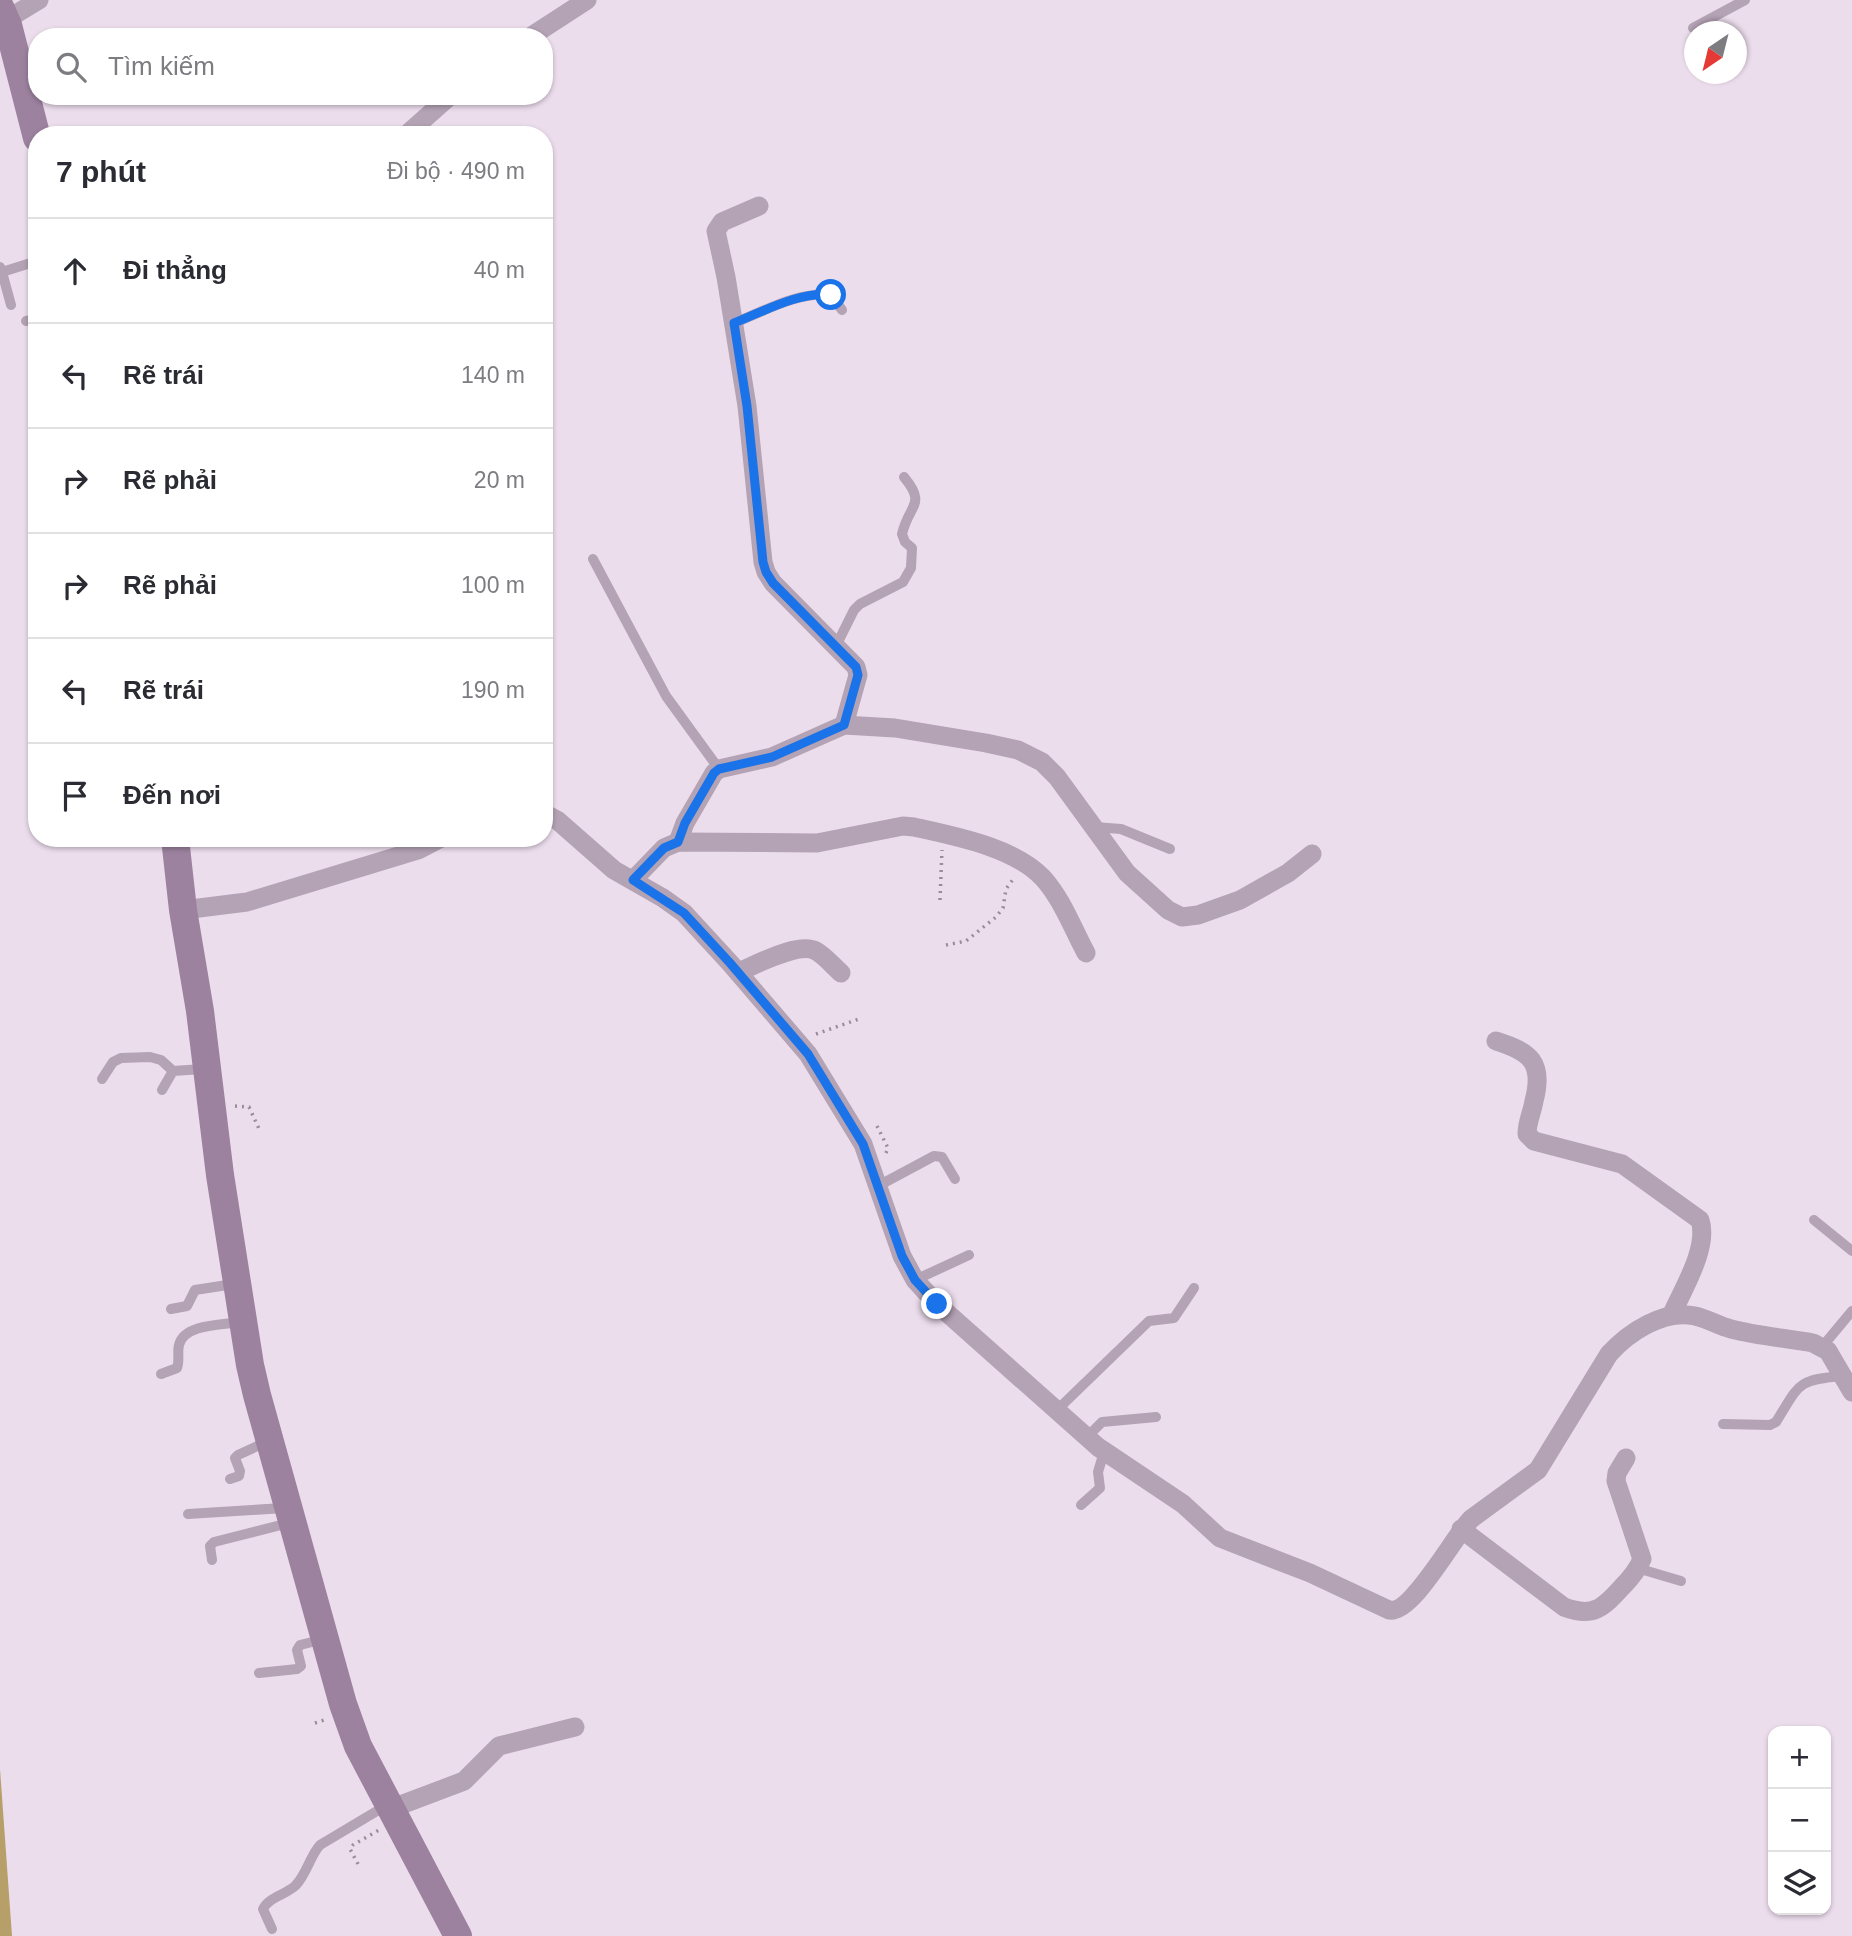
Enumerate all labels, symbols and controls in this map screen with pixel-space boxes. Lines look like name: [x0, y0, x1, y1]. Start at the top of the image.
north arrow: [1684, 21, 1747, 84]
search box: [28, 28, 553, 105]
icon: search: [52, 48, 90, 86]
text: Tìm kiếm: [108, 51, 215, 81]
text: 7 phút: [56, 155, 146, 188]
text: Đi bộ · 490 m: [387, 158, 525, 184]
icon: ahead: [56, 252, 94, 290]
text: Đi thẳng: [123, 255, 227, 285]
text: 40 m: [474, 257, 525, 283]
route start: [815, 279, 846, 310]
icon: left: [56, 357, 94, 395]
text: Rẽ trái: [123, 360, 204, 390]
text: 140 m: [461, 362, 525, 388]
icon: right: [56, 462, 94, 500]
text: Rẽ phải: [123, 465, 217, 495]
text: 20 m: [474, 467, 525, 493]
icon: right: [56, 567, 94, 605]
text: Rẽ phải: [123, 570, 217, 600]
text: 100 m: [461, 572, 525, 598]
icon: left: [56, 672, 94, 710]
text: Rẽ trái: [123, 675, 204, 705]
text: 190 m: [461, 677, 525, 703]
icon: arrive: [56, 777, 94, 815]
text: Đến nơi: [123, 780, 221, 810]
route end: [921, 1288, 952, 1319]
map controls: [1768, 1726, 1831, 1915]
button: +: [1768, 1726, 1831, 1789]
button: −: [1768, 1789, 1831, 1852]
button: layers: [1768, 1852, 1831, 1915]

